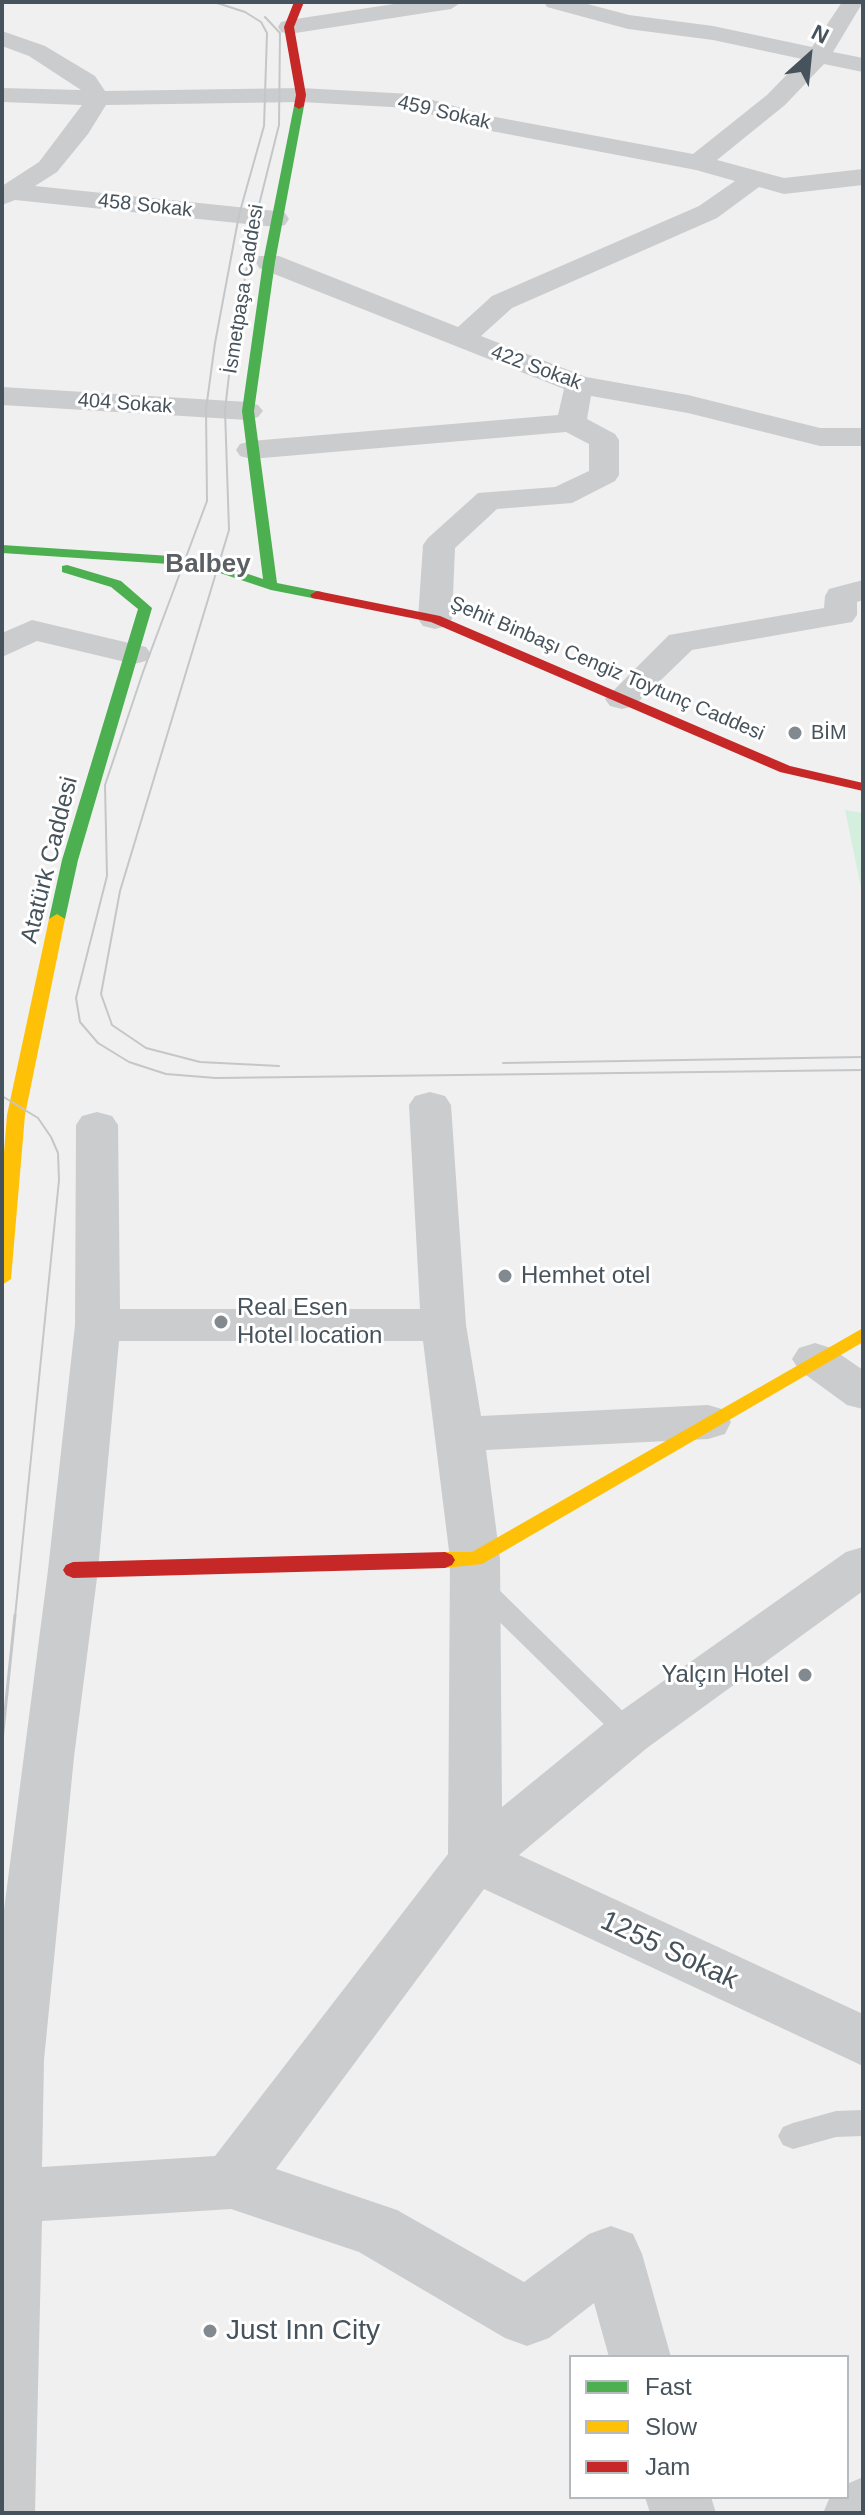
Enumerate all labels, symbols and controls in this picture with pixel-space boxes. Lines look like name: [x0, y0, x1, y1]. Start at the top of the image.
north arrow: [769, 16, 849, 96]
text: N: [807, 19, 833, 49]
street label: 459 Sokak: [395, 91, 493, 135]
street label: 458 Sokak: [97, 189, 193, 223]
street label: İsmetpaşa Caddesi: [219, 203, 269, 375]
street label: 422 Sokak: [487, 341, 585, 395]
street label: 404 Sokak: [77, 389, 173, 419]
district label: Balbey: [165, 549, 251, 581]
street label: Şehit Binbaşı Cengiz Toytunç Caddesi: [446, 592, 768, 746]
place label: BİM: [811, 721, 847, 745]
marker: BİM: [786, 724, 804, 742]
street label: Atatürk Caddesi: [15, 774, 85, 946]
place label: Hemhet otel: [521, 1262, 650, 1290]
marker: Hemhet otel: [496, 1267, 514, 1285]
place label: Real Esen Hotel location: [237, 1294, 382, 1350]
marker: Real Esen Hotel location: [212, 1313, 230, 1331]
place label: Yalçın Hotel: [661, 1661, 789, 1689]
marker: Yalçın Hotel: [796, 1666, 814, 1684]
street label: 1255 Sokak: [595, 1905, 743, 1997]
place label: Just Inn City: [226, 2314, 380, 2348]
marker: Just Inn City: [201, 2322, 219, 2340]
legend: [569, 2355, 849, 2499]
text: Fast: [645, 2373, 692, 2400]
text: Slow: [645, 2413, 697, 2440]
text: Jam: [645, 2453, 690, 2480]

